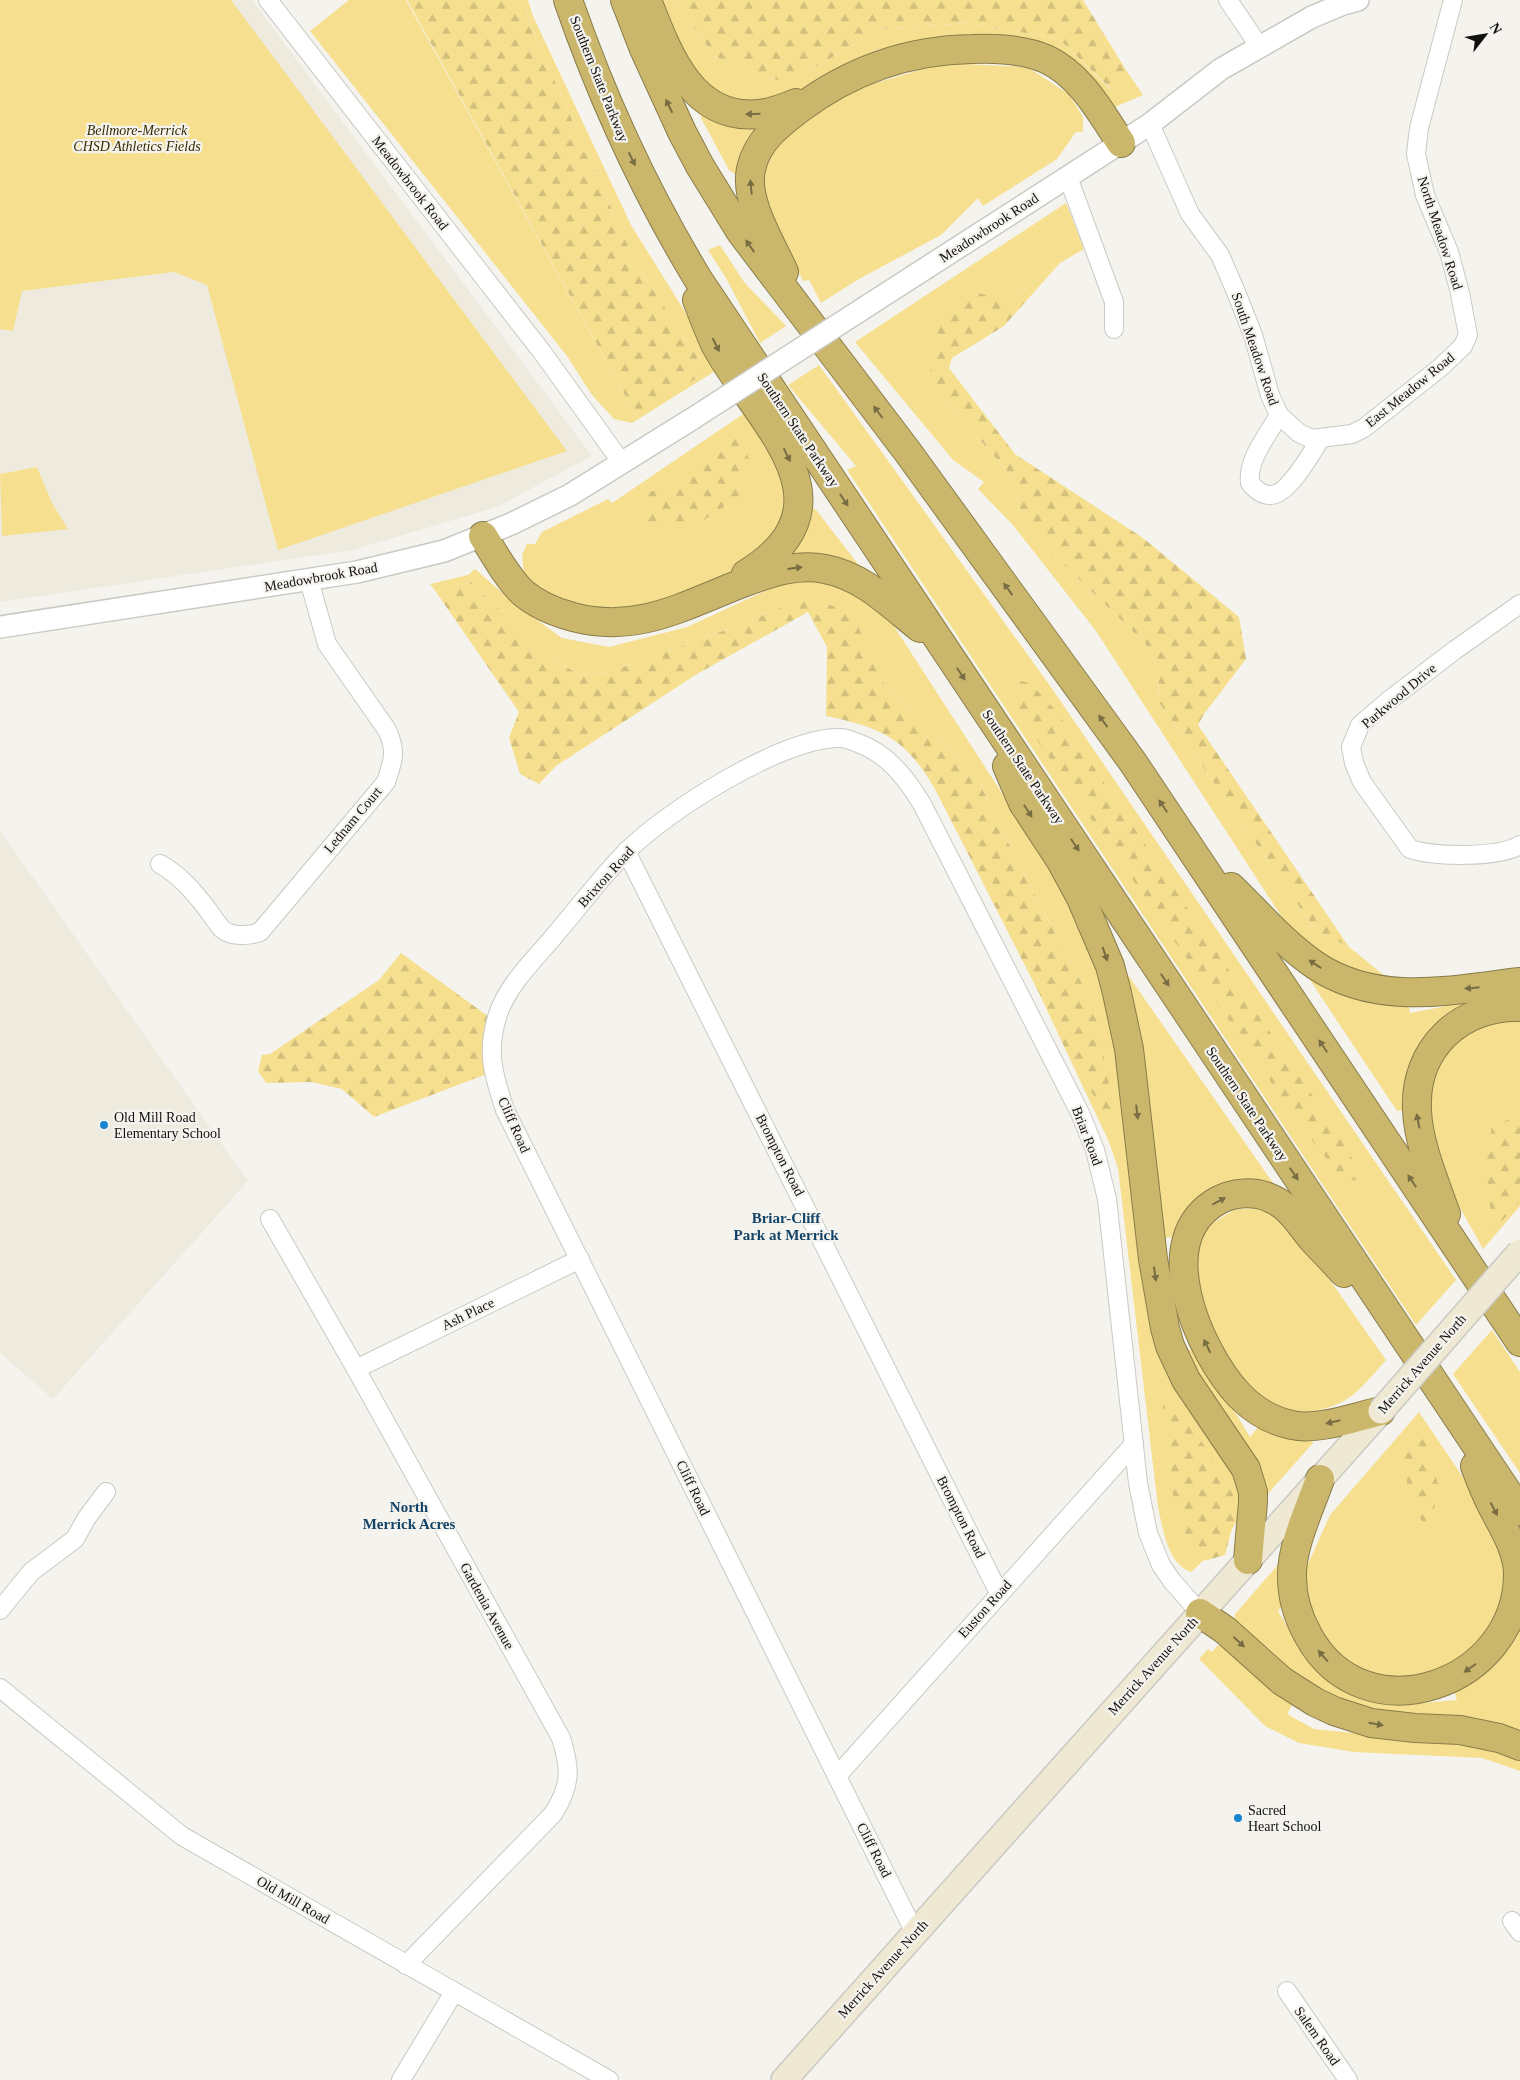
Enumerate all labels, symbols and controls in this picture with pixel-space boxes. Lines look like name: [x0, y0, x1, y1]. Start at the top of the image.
north arrow: [1460, 10, 1510, 60]
street label: Southern State Parkway: [567, 14, 631, 144]
text: N: [1487, 20, 1505, 37]
one-way arrow: [665, 99, 673, 113]
one-way arrow: [745, 111, 761, 119]
park label: Bellmore-Merrick CHSD Athletics Fields: [73, 123, 201, 154]
street label: Meadowbrook Road: [369, 133, 451, 233]
one-way arrow: [628, 152, 636, 166]
street label: North Meadow Road: [1415, 174, 1465, 292]
one-way arrow: [747, 178, 755, 194]
street label: Meadowbrook Road: [937, 190, 1041, 266]
one-way arrow: [745, 240, 756, 253]
street label: South Meadow Road: [1229, 291, 1281, 407]
one-way arrow: [712, 337, 720, 352]
street label: East Meadow Road: [1363, 350, 1457, 430]
street label: Southern State Parkway: [754, 370, 842, 490]
one-way arrow: [872, 406, 883, 419]
one-way arrow: [784, 448, 792, 462]
one-way arrow: [839, 493, 849, 506]
street label: Meadowbrook Road: [263, 560, 379, 594]
one-way arrow: [787, 564, 803, 572]
one-way arrow: [1003, 582, 1013, 596]
street label: Parkwood Drive: [1359, 661, 1439, 731]
one-way arrow: [956, 667, 966, 681]
street label: Southern State Parkway: [979, 707, 1067, 827]
one-way arrow: [1098, 714, 1108, 728]
street label: Lednam Court: [321, 784, 385, 856]
one-way arrow: [1158, 799, 1168, 812]
one-way arrow: [1023, 804, 1033, 818]
one-way arrow: [1070, 838, 1080, 852]
street label: Brixton Road: [575, 844, 637, 910]
one-way arrow: [1102, 946, 1109, 961]
one-way arrow: [1308, 960, 1322, 969]
one-way arrow: [1160, 974, 1170, 987]
one-way arrow: [1463, 984, 1479, 992]
one-way arrow: [1318, 1039, 1328, 1052]
street label: Southern State Parkway: [1203, 1044, 1291, 1164]
street label: Cliff Road: [495, 1095, 533, 1155]
street label: Briar Road: [1069, 1104, 1105, 1168]
one-way arrow: [1133, 1105, 1141, 1121]
place label: Old Mill Road Elementary School: [114, 1110, 221, 1141]
street label: Brompton Road: [753, 1112, 807, 1198]
one-way arrow: [1414, 1112, 1422, 1128]
marker: Old Mill Road Elementary School: [98, 1119, 110, 1131]
one-way arrow: [1289, 1167, 1299, 1180]
one-way arrow: [1408, 1174, 1417, 1188]
one-way arrow: [1211, 1197, 1226, 1205]
district label: Briar-Cliff Park at Merrick: [734, 1210, 839, 1243]
one-way arrow: [1151, 1266, 1159, 1282]
street label: Ash Place: [439, 1295, 497, 1333]
street label: Merrick Avenue North: [1375, 1311, 1469, 1417]
one-way arrow: [1203, 1339, 1211, 1353]
one-way arrow: [1326, 1418, 1341, 1426]
street label: Cliff Road: [673, 1458, 713, 1518]
street label: Brompton Road: [934, 1474, 988, 1560]
district label: North Merrick Acres: [363, 1499, 455, 1532]
one-way arrow: [1490, 1502, 1498, 1517]
street label: Gardenia Avenue: [457, 1560, 517, 1652]
street label: Euston Road: [955, 1577, 1015, 1641]
street label: Merrick Avenue North: [1105, 1614, 1201, 1718]
one-way arrow: [1233, 1637, 1245, 1648]
one-way arrow: [1318, 1650, 1329, 1662]
one-way arrow: [1463, 1663, 1477, 1673]
one-way arrow: [1369, 1720, 1385, 1728]
place label: Sacred Heart School: [1248, 1803, 1322, 1834]
marker: Sacred Heart School: [1232, 1812, 1244, 1824]
street label: Cliff Road: [854, 1820, 894, 1880]
street label: Old Mill Road: [254, 1873, 332, 1927]
street label: Merrick Avenue North: [835, 1917, 931, 2021]
street label: Salem Road: [1291, 2004, 1343, 2068]

